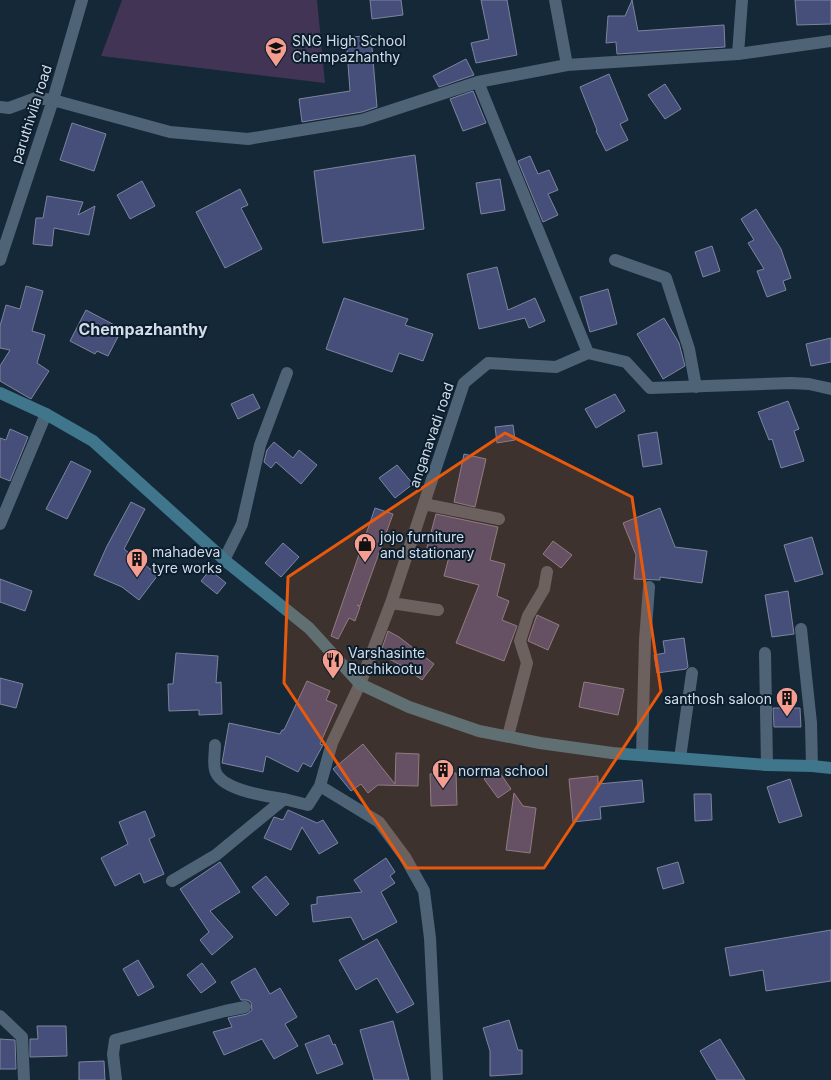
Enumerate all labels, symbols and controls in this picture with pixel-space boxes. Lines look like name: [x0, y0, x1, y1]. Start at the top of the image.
place label: SNG High School Chempazhanthy: [292, 32, 406, 65]
school or university icon: SNG High School Chempazhanthy: [263, 35, 289, 68]
street label: paruthivila road: [7, 62, 55, 166]
district label: Chempazhanthy: [78, 319, 208, 339]
street label: anganavadi road: [405, 380, 457, 490]
place label: jojo furniture and stationary: [379, 528, 475, 561]
shop icon: jojo furniture and stationary: [352, 531, 378, 564]
place label: mahadeva tyre works: [152, 543, 222, 576]
building icon: mahadeva tyre works: [124, 546, 150, 579]
place label: Varshasinte Ruchikootu: [348, 644, 425, 677]
restaurant icon: Varshasinte Ruchikootu: [320, 647, 346, 680]
building icon: santhosh saloon: [774, 685, 800, 718]
place label: santhosh saloon: [664, 690, 772, 707]
building icon: norma school: [430, 757, 456, 790]
place label: norma school: [458, 762, 548, 779]

